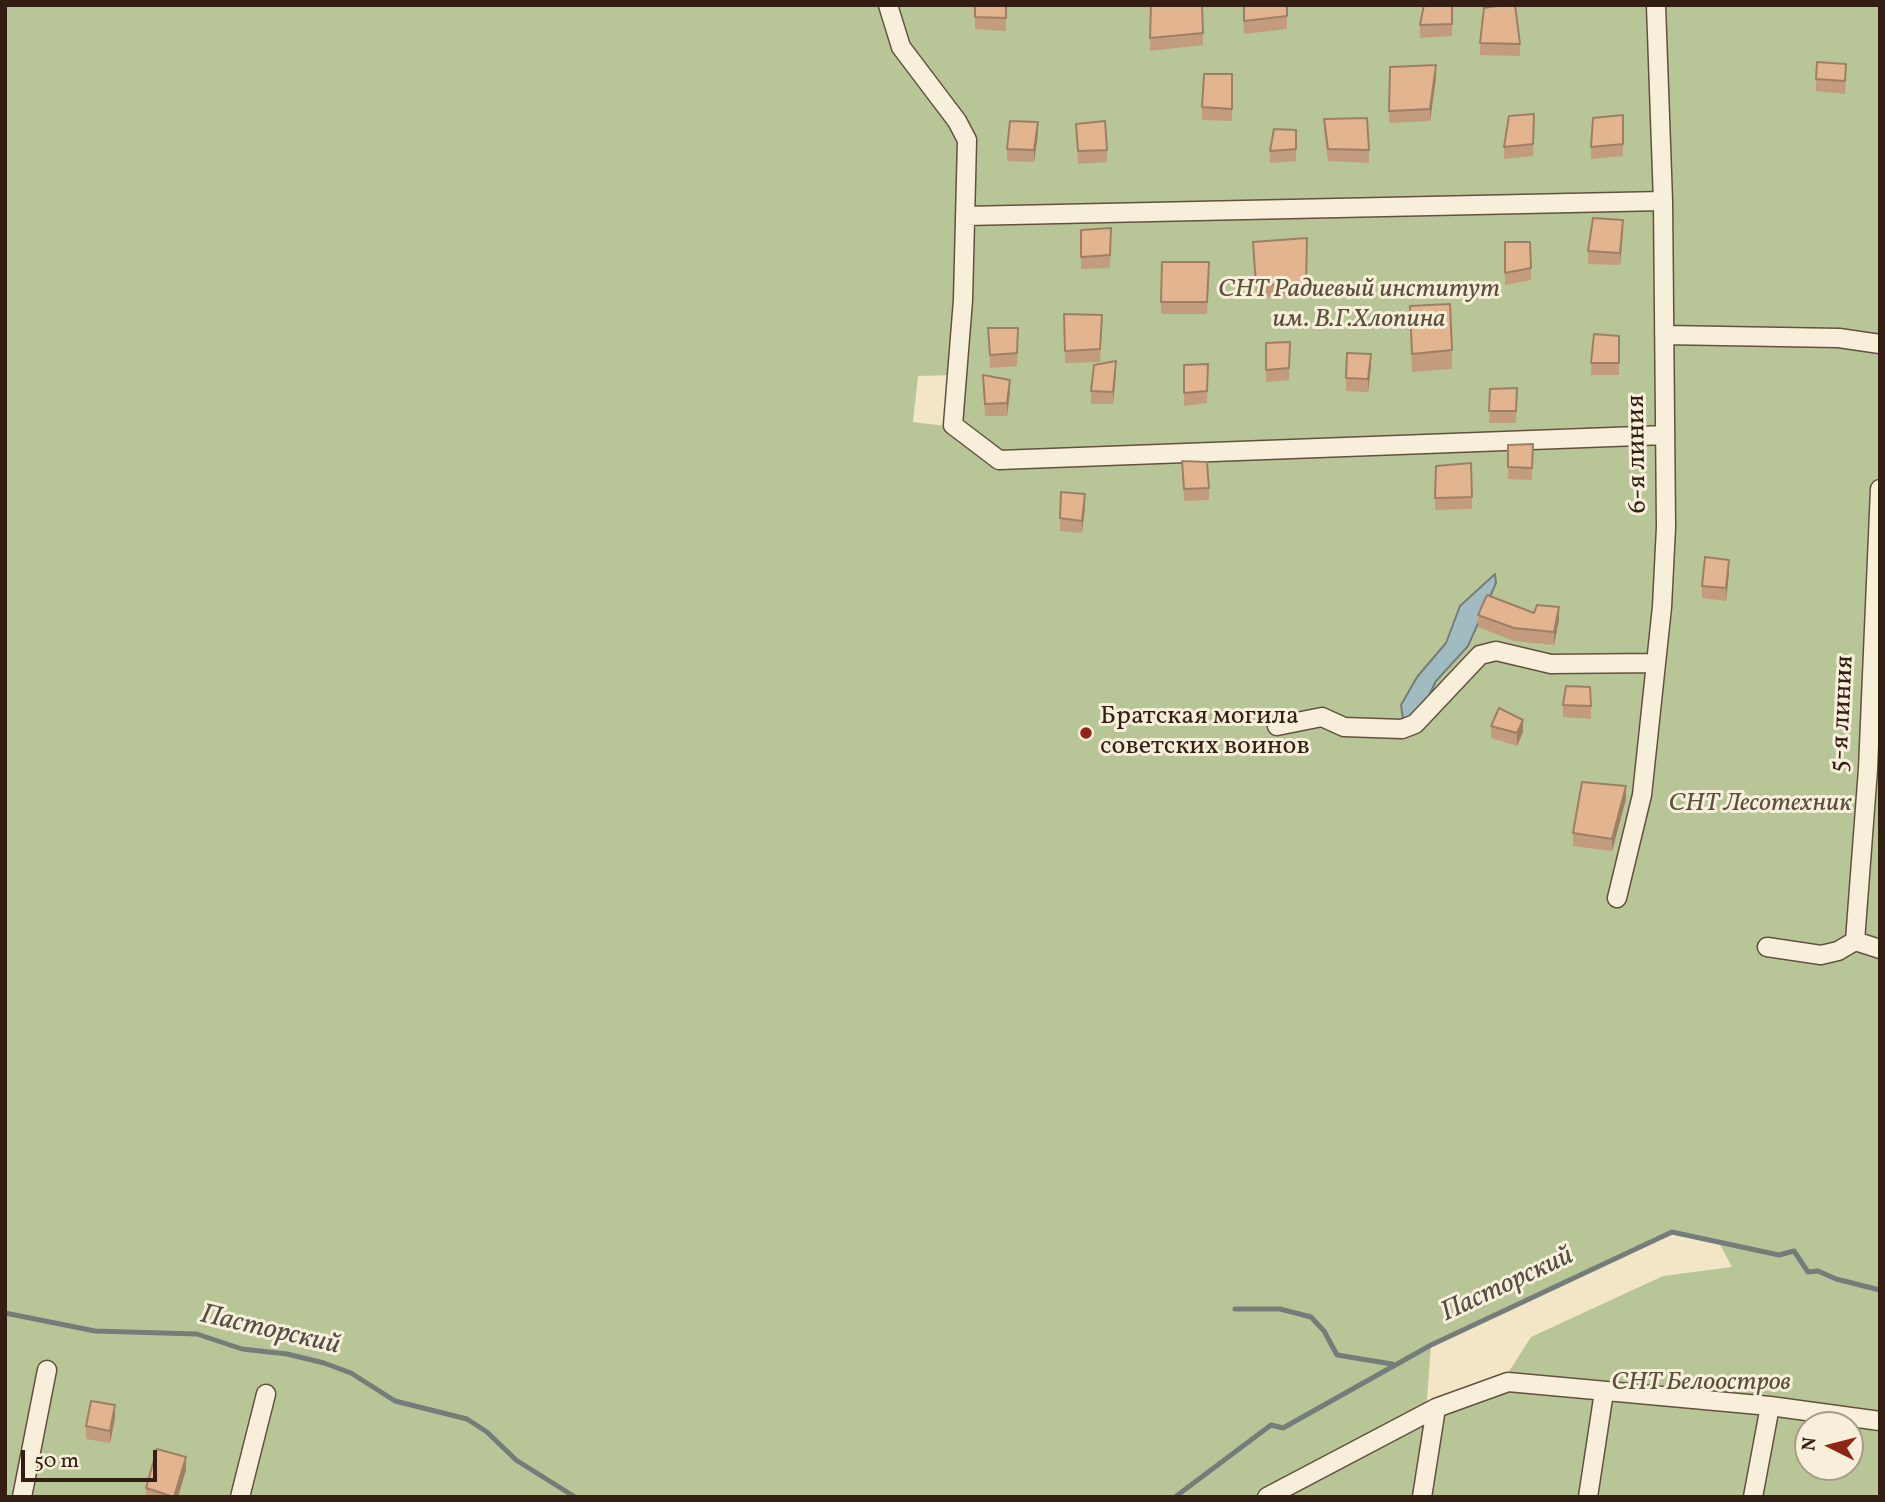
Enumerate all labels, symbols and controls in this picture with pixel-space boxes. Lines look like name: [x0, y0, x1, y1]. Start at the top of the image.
park label: СНТ Радиевый институт им. В.Г.Хлопина: [1218, 275, 1500, 336]
street label: 6-я линия: [1622, 394, 1656, 514]
street label: 5-я линия: [1825, 655, 1863, 773]
place label: Братская могила советских воинов: [1100, 702, 1310, 764]
marker: Братская могила советских воинов: [1078, 725, 1094, 741]
park label: СНТ Лесотехник: [1668, 789, 1852, 821]
water label: Пасторский: [1436, 1241, 1580, 1331]
water label: Пасторский: [197, 1300, 343, 1364]
park label: СНТ Белоостров: [1611, 1368, 1791, 1400]
north arrow: [1794, 1411, 1864, 1481]
scale bar: [24, 1436, 161, 1480]
text: N: [1796, 1436, 1824, 1452]
text: 50 m: [34, 1447, 79, 1476]

